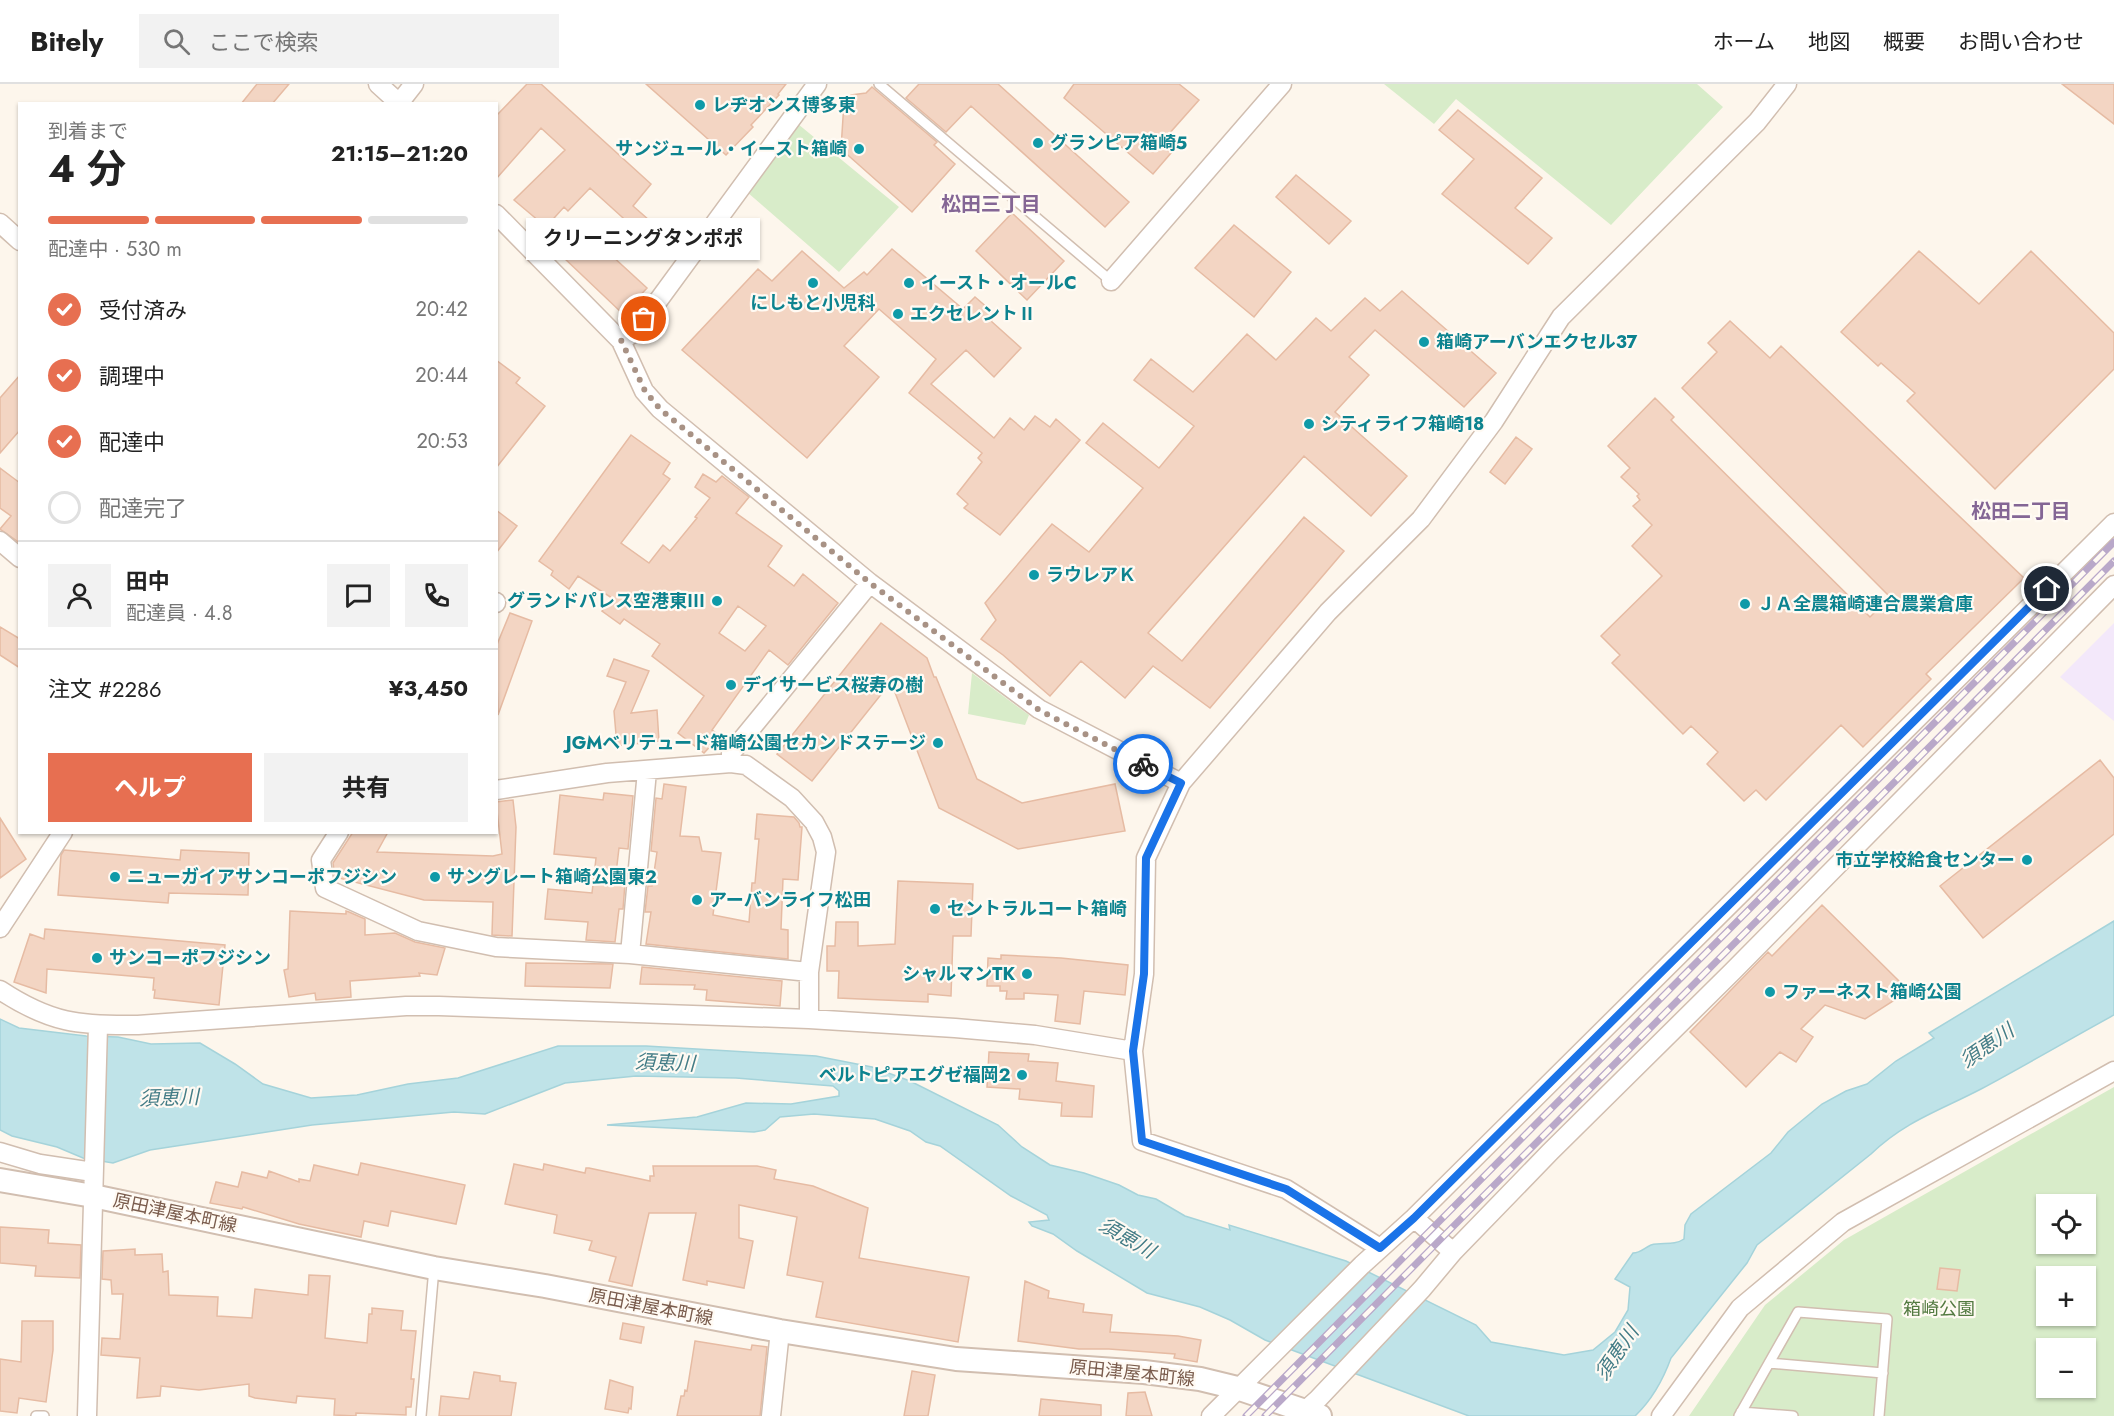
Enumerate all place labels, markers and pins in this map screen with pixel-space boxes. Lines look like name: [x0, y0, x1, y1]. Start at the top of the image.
place label: レヂオンス博多東: [712, 92, 856, 118]
marker: レヂオンス博多東: [693, 98, 707, 112]
place label: グランピア箱崎５: [1050, 130, 1187, 156]
place label: サンジュール・イースト箱崎: [615, 136, 847, 162]
marker: グランピア箱崎５: [1031, 136, 1045, 150]
marker: サンジュール・イースト箱崎: [852, 142, 866, 156]
callout: クリーニングタンポポ: [527, 217, 761, 259]
place label: イースト・オールC: [921, 270, 1077, 296]
marker: にしもと小児科: [806, 276, 820, 290]
marker: イースト・オールC: [902, 276, 916, 290]
place label: にしもと小児科: [750, 290, 876, 316]
pin: [618, 293, 669, 344]
place label: エクセレントⅡ: [910, 301, 1036, 327]
marker: エクセレントⅡ: [891, 307, 905, 321]
place label: 箱崎アーバンエクセル37: [1436, 329, 1638, 355]
marker: 箱崎アーバンエクセル37: [1417, 335, 1431, 349]
place label: シティライフ箱崎18: [1321, 411, 1484, 437]
marker: シティライフ箱崎18: [1302, 417, 1316, 431]
place label: ラウレアＫ: [1046, 562, 1136, 588]
pin: [2021, 563, 2072, 614]
marker: ラウレアＫ: [1027, 568, 1041, 582]
place label: グランドパレス空港東Ⅲ: [507, 588, 705, 614]
place label: ＪＡ全農箱崎連合農業倉庫: [1757, 591, 1973, 617]
marker: グランドパレス空港東Ⅲ: [710, 594, 724, 608]
marker: ＪＡ全農箱崎連合農業倉庫: [1738, 597, 1752, 611]
place label: デイサービス桜寿の樹: [743, 672, 923, 698]
marker: デイサービス桜寿の樹: [724, 678, 738, 692]
place label: JGMベリテュード箱崎公園セカンドステージ: [563, 730, 926, 756]
marker: JGMベリテュード箱崎公園セカンドステージ: [931, 736, 945, 750]
place label: 市立学校給食センター: [1835, 847, 2015, 873]
marker: 市立学校給食センター: [2020, 853, 2034, 867]
place label: ニューガイアサンコーポフジシン: [127, 864, 397, 890]
place label: サングレート箱崎公園東２: [447, 864, 657, 890]
marker: ニューガイアサンコーポフジシン: [108, 870, 122, 884]
marker: サングレート箱崎公園東２: [428, 870, 442, 884]
place label: アーバンライフ松田: [709, 887, 871, 913]
marker: アーバンライフ松田: [690, 893, 704, 907]
place label: セントラルコート箱崎: [947, 896, 1127, 922]
marker: セントラルコート箱崎: [928, 902, 942, 916]
place label: サンコーポフジシン: [109, 945, 271, 971]
marker: サンコーポフジシン: [90, 951, 104, 965]
place label: シャルマンTK: [902, 961, 1015, 987]
marker: シャルマンTK: [1020, 967, 1034, 981]
place label: ファーネスト箱崎公園: [1782, 979, 1962, 1005]
marker: ファーネスト箱崎公園: [1763, 985, 1777, 999]
place label: ベルトピアエグゼ福岡２: [819, 1062, 1011, 1088]
marker: ベルトピアエグゼ福岡２: [1015, 1068, 1029, 1082]

